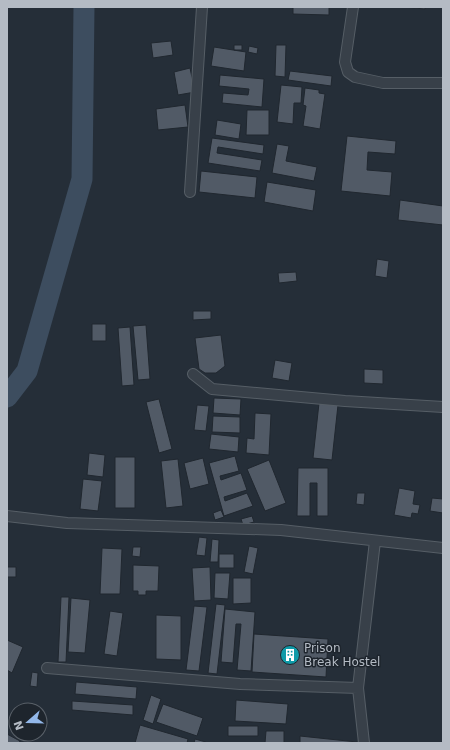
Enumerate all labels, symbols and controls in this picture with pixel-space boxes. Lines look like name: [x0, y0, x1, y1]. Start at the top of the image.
place label: Prison Break Hostel: [304, 641, 380, 669]
building icon: Prison Break Hostel: [279, 644, 301, 666]
north arrow: [8, 702, 48, 742]
text: N: [11, 719, 27, 732]

